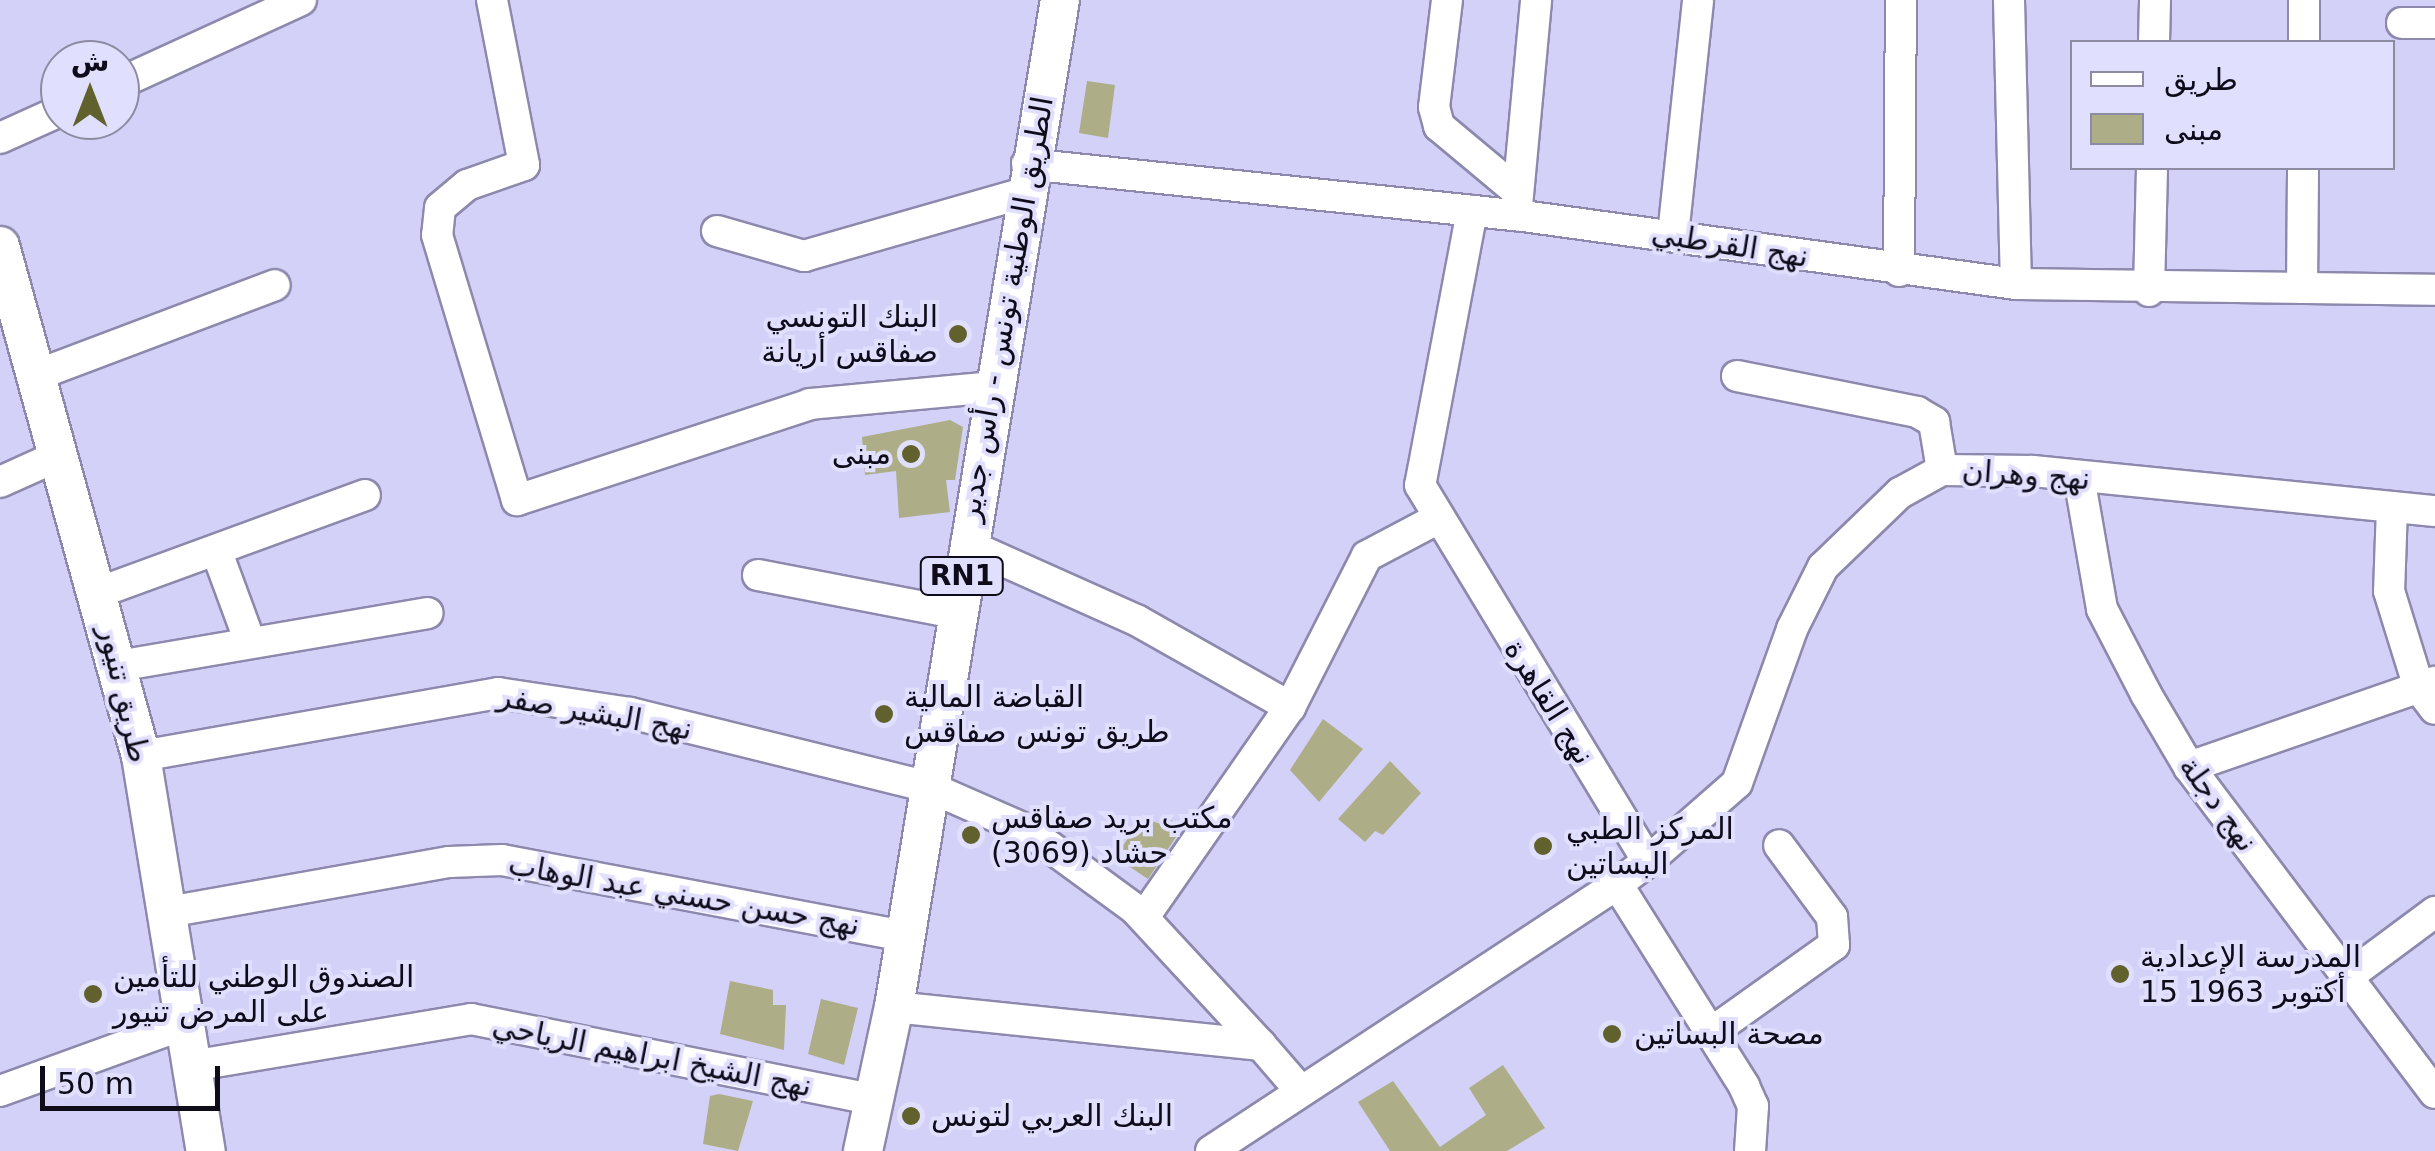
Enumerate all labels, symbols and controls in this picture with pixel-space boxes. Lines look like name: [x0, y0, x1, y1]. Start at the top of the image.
north arrow: [40, 40, 140, 140]
legend: [2070, 40, 2395, 170]
text: ش: [71, 45, 109, 78]
text: طريق: [2164, 62, 2238, 97]
street label: الطريق الوطنية تونس - رأس جدير: [951, 94, 1061, 524]
text: مبنى: [2164, 112, 2223, 147]
street label: نهج القرطبي: [1649, 215, 1811, 275]
place label: البنك التونسي صفاقس أريانة: [761, 299, 938, 370]
marker: البنك التونسي صفاقس أريانة: [947, 323, 969, 345]
place label: مبنى: [832, 436, 891, 472]
marker: مبنى: [900, 443, 922, 465]
street label: نهج وهران: [1961, 453, 2091, 497]
road number: RN1: [920, 553, 1004, 599]
street label: طريق تنيور: [91, 622, 157, 766]
street label: نهج القاهرة: [1496, 633, 1602, 771]
street label: نهج البشير صفر: [495, 678, 695, 748]
place label: القباضة المالية طريق تونس صفاقس: [904, 679, 1170, 750]
marker: القباضة المالية طريق تونس صفاقس: [873, 703, 895, 725]
street label: نهج دجلة: [2171, 749, 2265, 859]
place label: مكتب بريد صفاقس حشاد (3069): [991, 800, 1233, 870]
place label: المركز الطبي البساتين: [1566, 811, 1734, 882]
marker: مكتب بريد صفاقس حشاد (3069): [960, 824, 982, 846]
marker: المركز الطبي البساتين: [1530, 833, 1556, 859]
street label: نهج حسن حسني عبد الوهاب: [506, 846, 862, 944]
place label: المدرسة الإعدادية 15 أكتوبر 1963: [2140, 939, 2361, 1010]
place label: الصندوق الوطني للتأمين على المرض تنيور: [113, 959, 414, 1030]
marker: المدرسة الإعدادية 15 أكتوبر 1963: [2109, 963, 2131, 985]
marker: الصندوق الوطني للتأمين على المرض تنيور: [82, 983, 104, 1005]
street label: نهج الشيخ ابراهيم الرياحي: [489, 1007, 815, 1105]
place label: مصحة البساتين: [1634, 1016, 1824, 1052]
marker: مصحة البساتين: [1599, 1021, 1625, 1047]
scale bar: [45, 1046, 225, 1108]
text: 50 m: [57, 1066, 134, 1101]
place label: البنك العربي لتونس: [931, 1098, 1173, 1134]
marker: البنك العربي لتونس: [900, 1105, 922, 1127]

